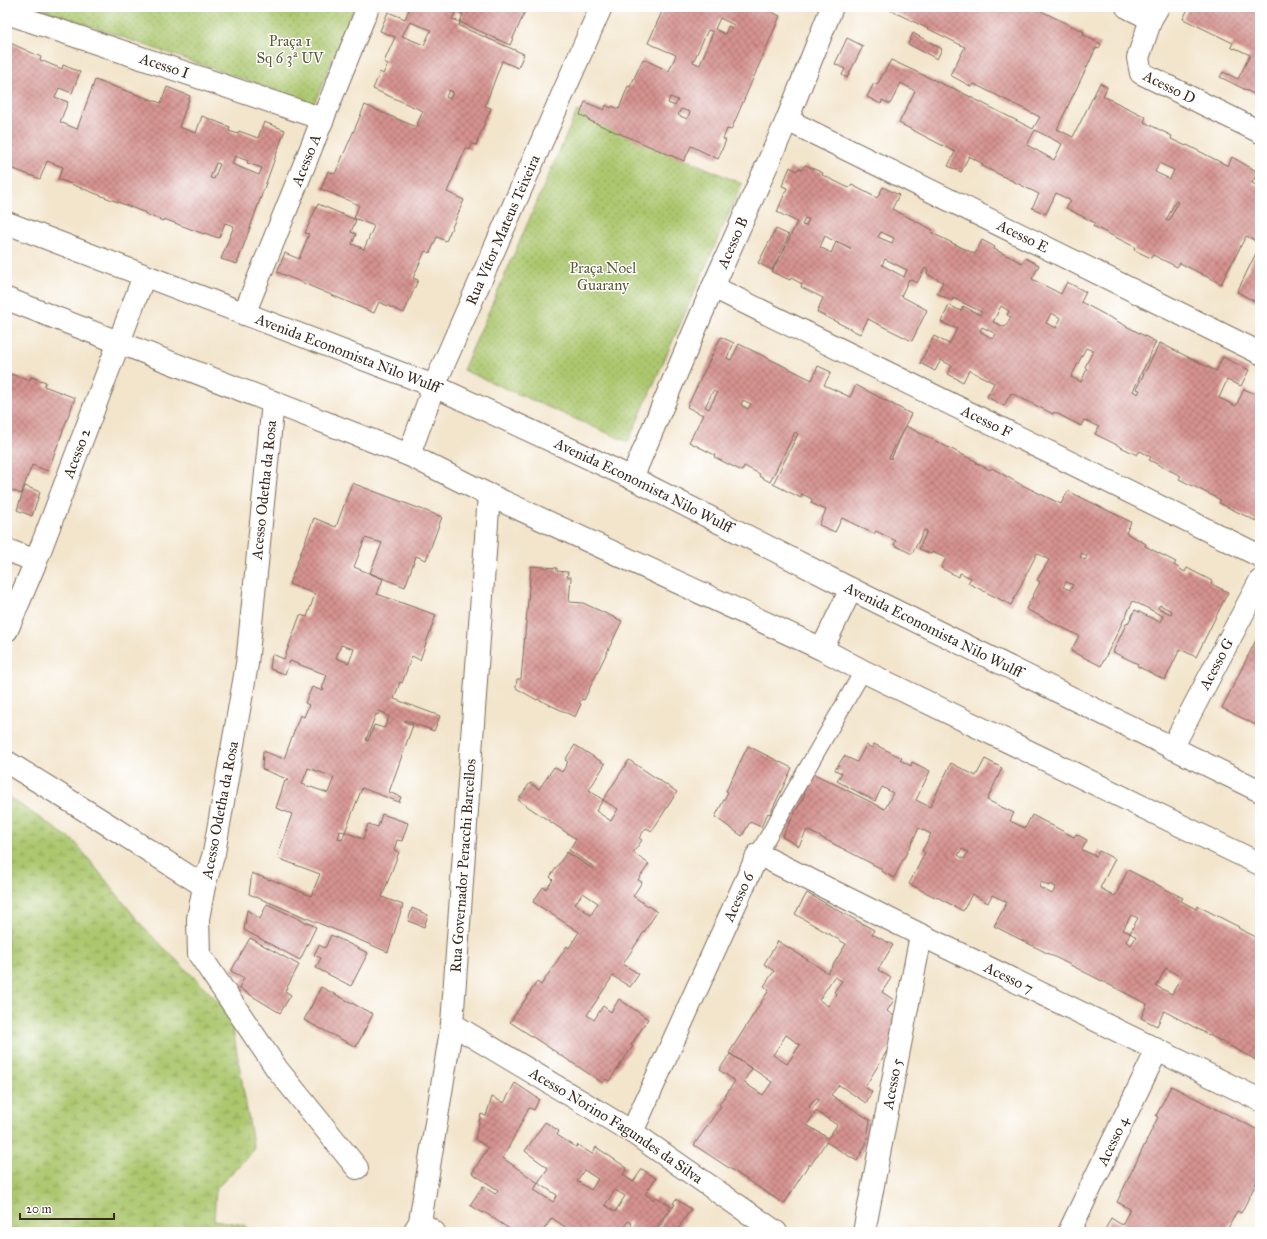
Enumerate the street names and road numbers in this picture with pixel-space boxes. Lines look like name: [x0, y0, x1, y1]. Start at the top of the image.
street label: Acesso I: [136, 49, 191, 82]
street label: Acesso D: [1139, 66, 1199, 108]
street label: Acesso A: [287, 131, 325, 190]
street label: Rua Vítor Mateus Teixeira: [462, 151, 544, 308]
street label: Acesso B: [713, 214, 752, 272]
street label: Acesso E: [993, 215, 1052, 257]
street label: Avenida Economista Nilo Wulff: [252, 309, 446, 398]
street label: Acesso F: [957, 401, 1015, 442]
street label: Acesso Odetha da Rosa: [248, 419, 280, 561]
street label: Acesso 2: [59, 425, 95, 482]
street label: Avenida Economista Nilo Wulff: [551, 434, 739, 538]
street label: Avenida Economista Nilo Wulff: [841, 578, 1028, 683]
street label: Acesso G: [1195, 635, 1237, 694]
street label: Acesso Odetha da Rosa: [198, 739, 242, 881]
street label: Rua Governador Peracchi Barcellos: [447, 758, 480, 973]
street label: Acesso 6: [719, 868, 758, 925]
street label: Acesso 7: [980, 958, 1036, 997]
street label: Acesso 5: [879, 1057, 906, 1112]
street label: Acesso Norino Fagundes da Silva: [525, 1063, 707, 1188]
street label: Acesso 4: [1093, 1113, 1133, 1170]

